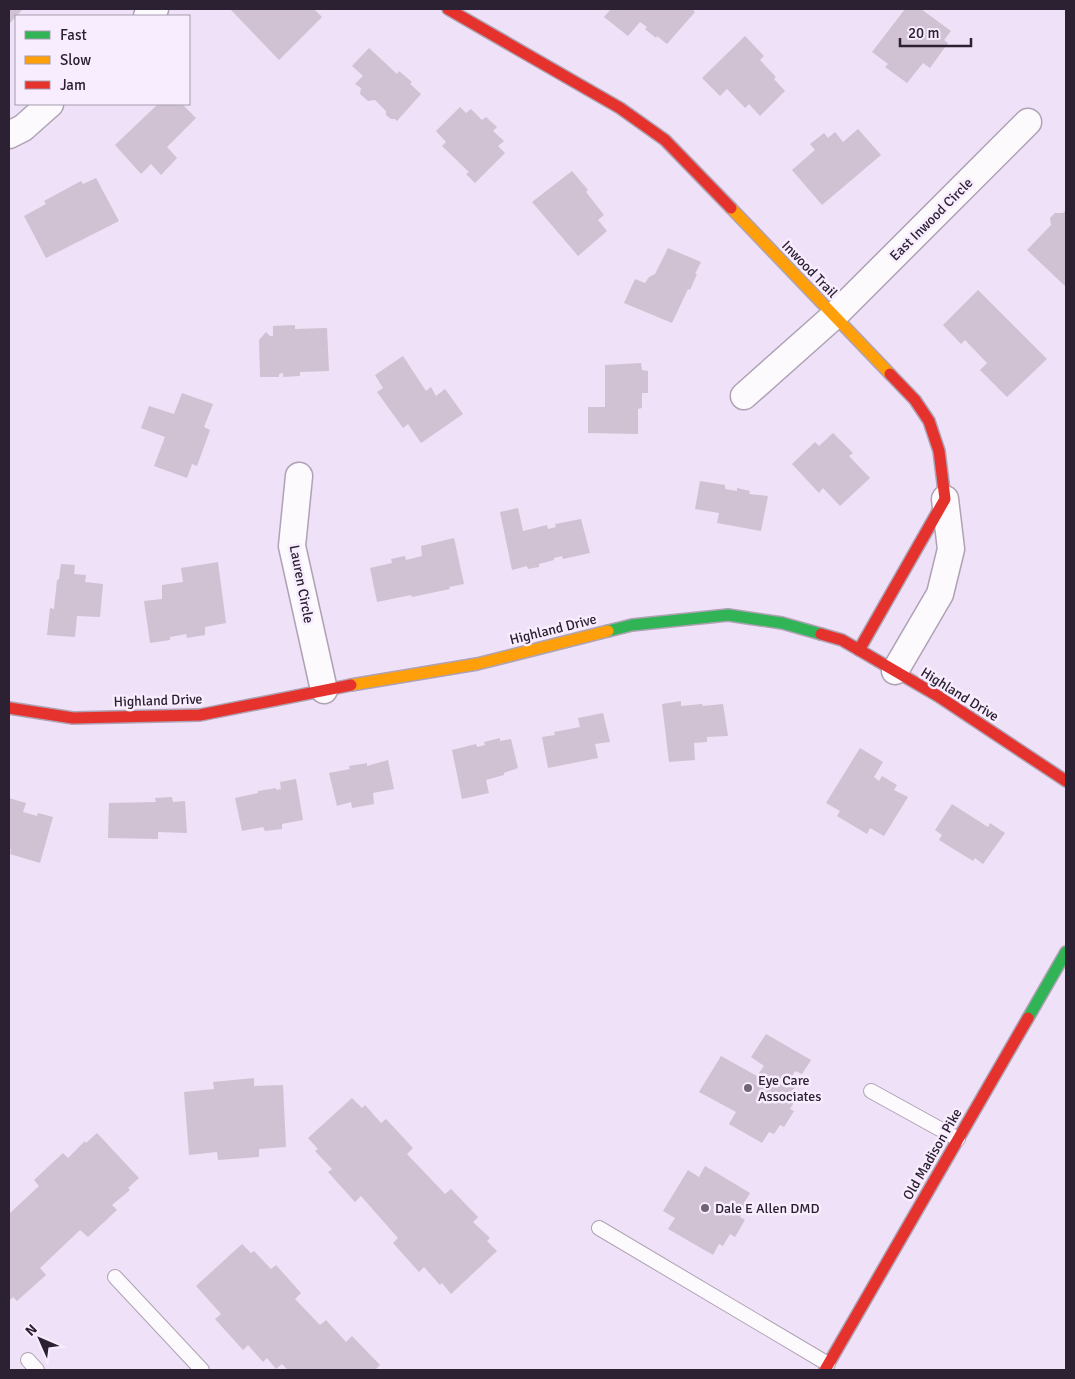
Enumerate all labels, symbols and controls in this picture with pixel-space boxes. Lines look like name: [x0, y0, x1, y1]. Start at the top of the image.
legend: [15, 15, 190, 105]
scale bar: [900, 15, 971, 47]
text: 20 m: [908, 24, 939, 42]
text: Fast: [60, 26, 87, 44]
text: Slow: [60, 51, 91, 69]
text: Jam: [60, 76, 86, 94]
street label: East Inwood Circle: [886, 174, 976, 264]
street label: Inwood Trail: [778, 237, 841, 301]
street label: Lauren Circle: [286, 544, 317, 625]
street label: Highland Drive: [508, 610, 598, 648]
street label: Highland Drive: [918, 664, 1002, 725]
street label: Highland Drive: [113, 690, 203, 711]
place label: Eye Care Associates: [758, 1072, 821, 1105]
marker: Eye Care Associates: [742, 1082, 754, 1094]
street label: Old Madison Pike: [899, 1105, 966, 1203]
place label: Dale E Allen DMD: [715, 1200, 820, 1217]
marker: Dale E Allen DMD: [699, 1202, 711, 1214]
north arrow: [15, 1314, 65, 1364]
text: N: [22, 1321, 41, 1340]

